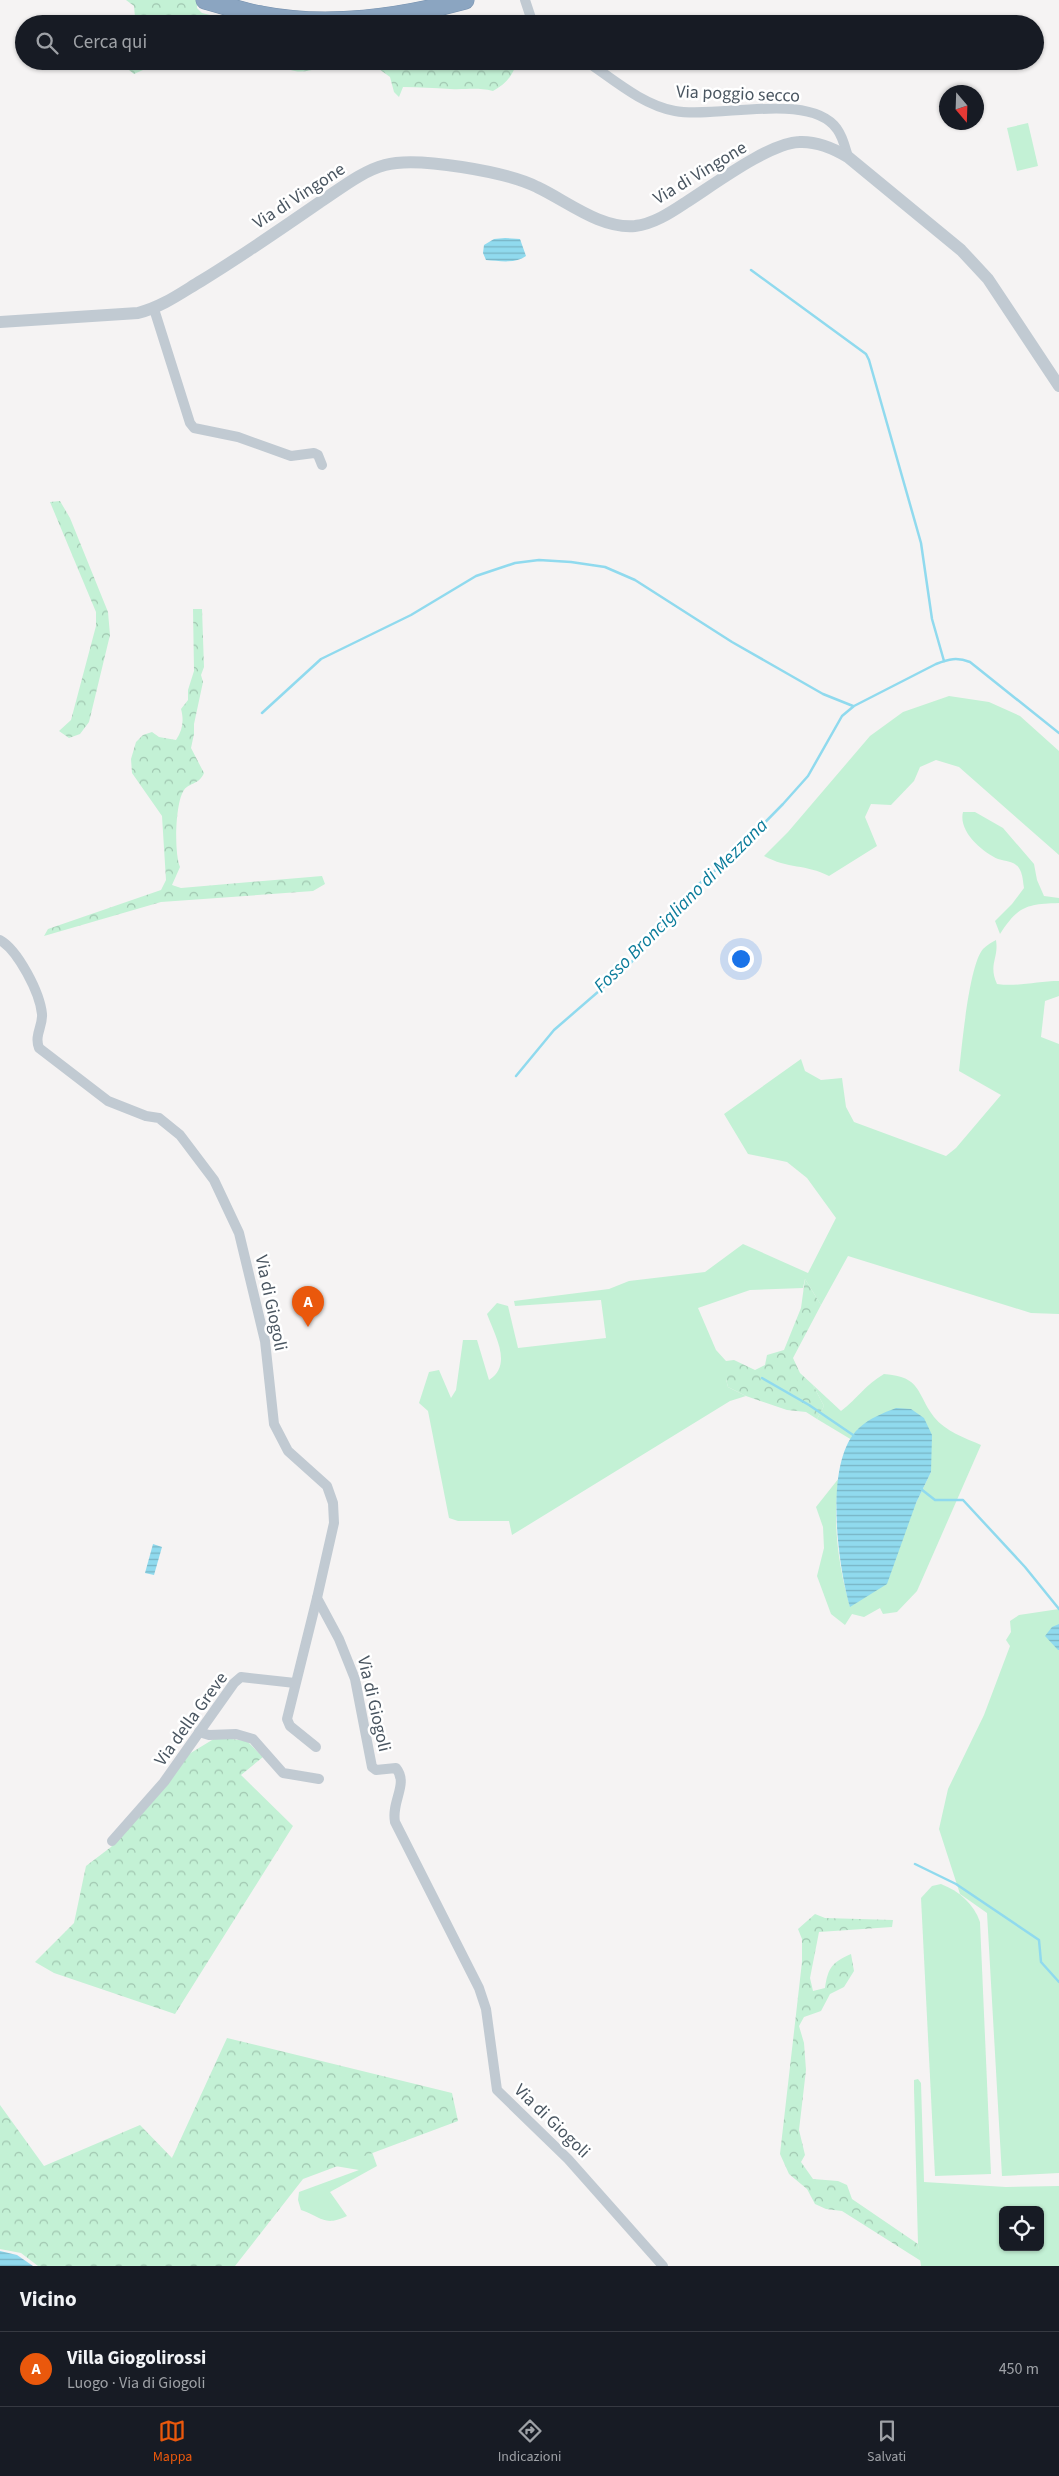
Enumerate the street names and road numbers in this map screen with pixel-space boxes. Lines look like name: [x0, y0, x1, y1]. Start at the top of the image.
street label: Via poggio secco: [676, 79, 800, 109]
street label: Via di Vingone: [648, 135, 752, 211]
street label: Via di Vingone: [248, 157, 350, 235]
street label: Via di Giogoli: [249, 1253, 293, 1353]
street label: Via di Giogoli: [351, 1654, 397, 1754]
street label: Via della Greve: [148, 1667, 234, 1771]
street label: Via di Giogoli: [508, 2078, 596, 2164]

